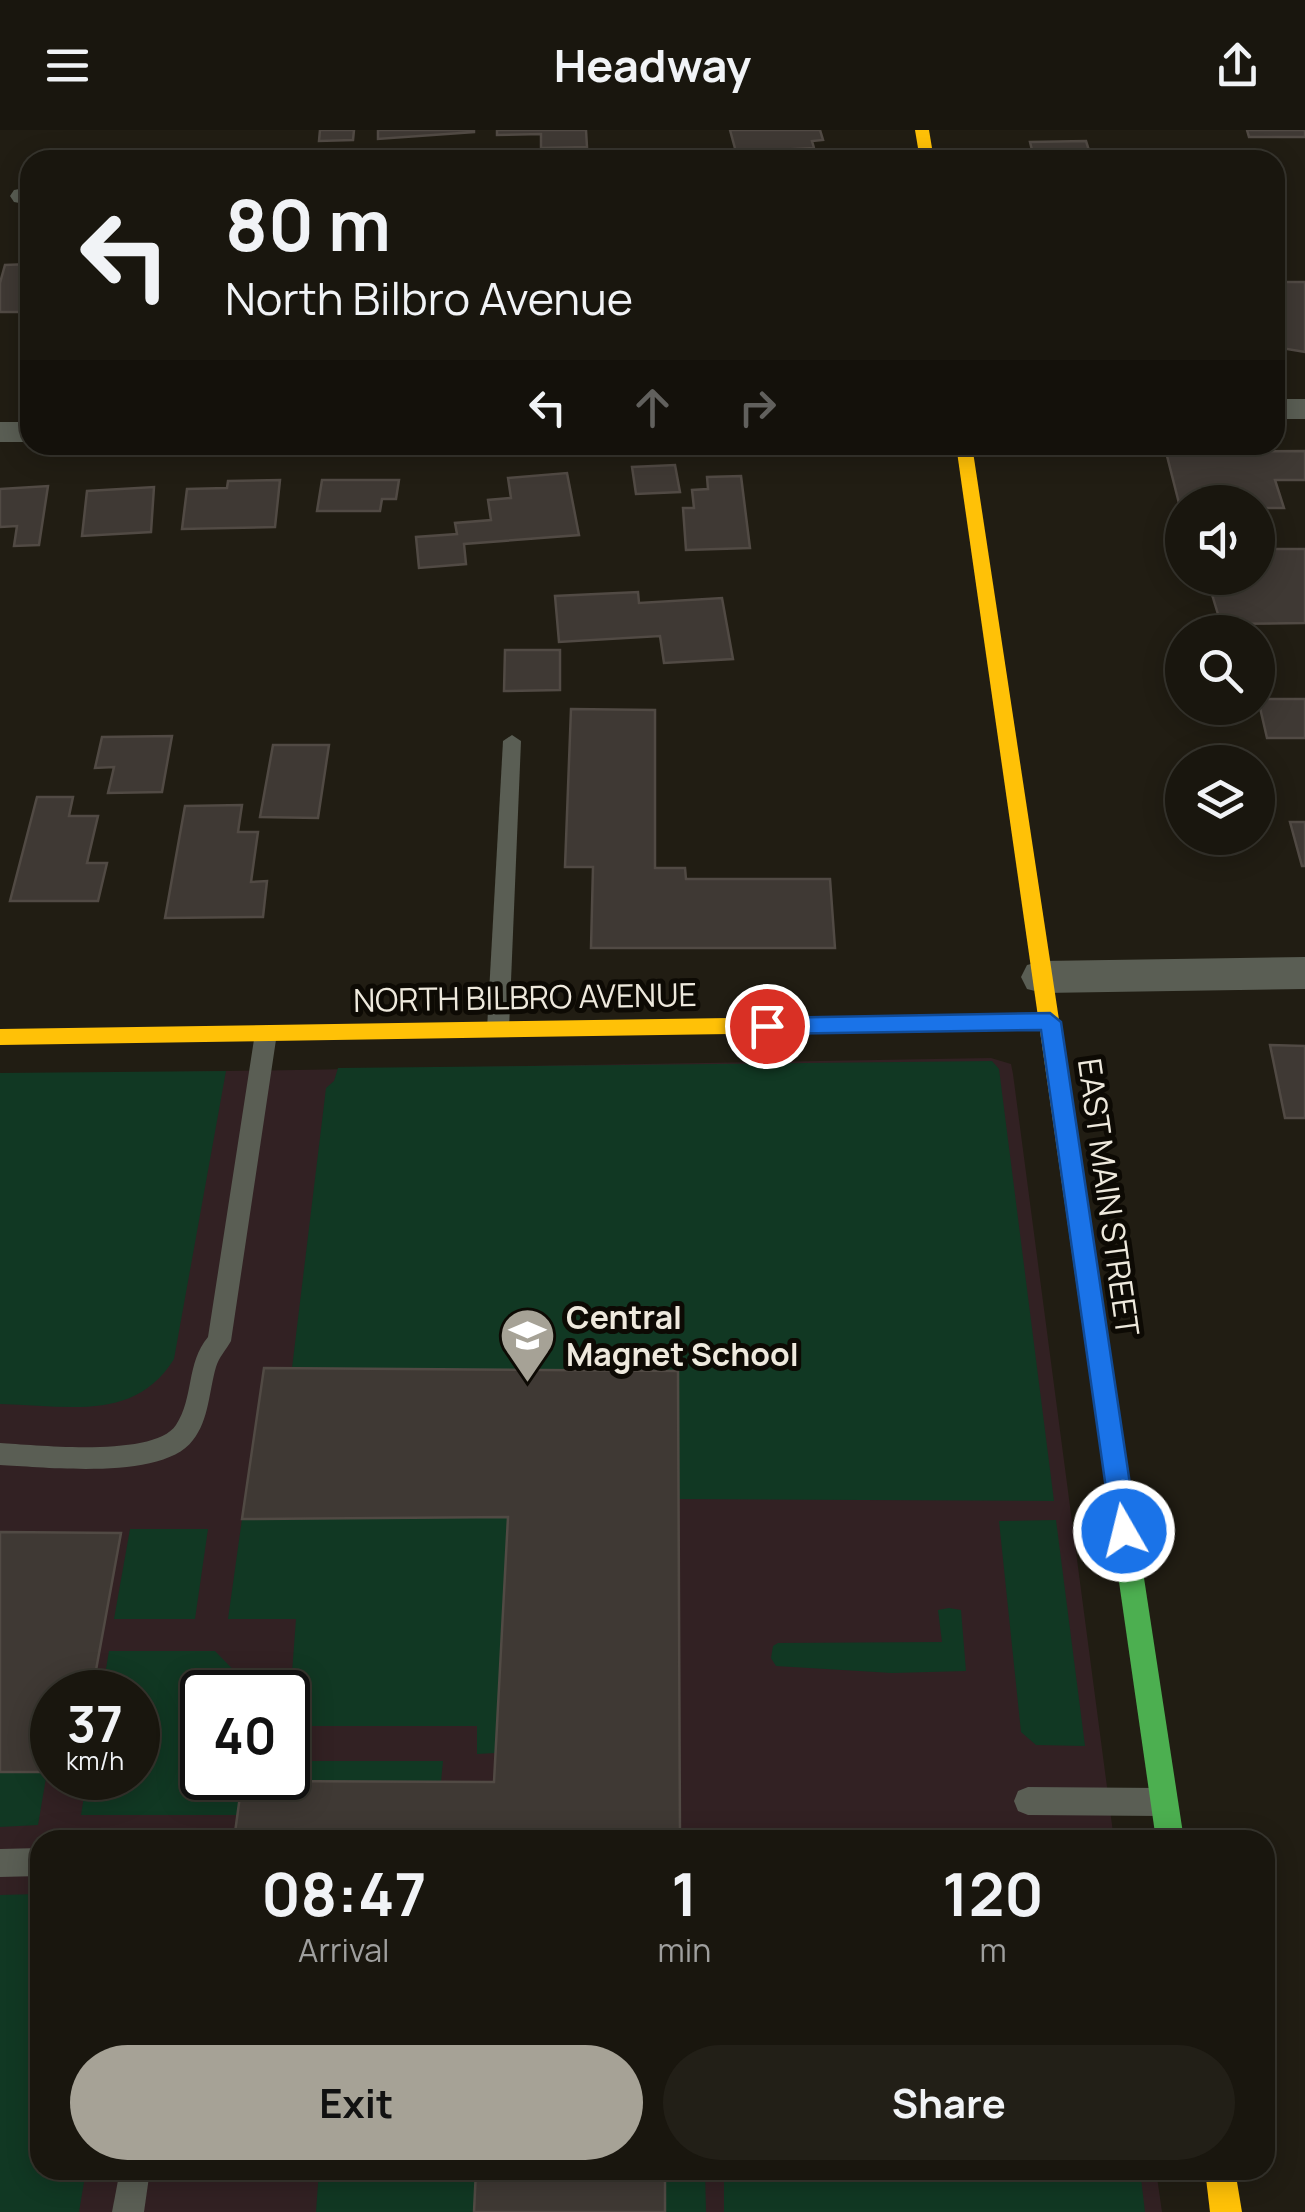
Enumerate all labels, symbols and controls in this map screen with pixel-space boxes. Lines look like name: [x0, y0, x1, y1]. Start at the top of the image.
text: Headway: [554, 34, 751, 96]
icon: menu: [40, 38, 95, 93]
icon: share: [1210, 38, 1265, 93]
text: 80 m: [225, 176, 391, 272]
icon: left: [60, 190, 190, 320]
text: North Bilbro Avenue: [225, 267, 633, 329]
icon: left: [520, 380, 575, 435]
icon: ahead: [625, 380, 680, 435]
icon: right: [730, 380, 785, 435]
map controls: [1165, 485, 1275, 855]
button: sound: [1165, 485, 1275, 595]
button: search: [1165, 615, 1275, 725]
button: layers: [1165, 745, 1275, 855]
street label: NORTH BILBRO AVENUE: [353, 972, 697, 1022]
pin: [725, 984, 810, 1069]
icon: arrive: [740, 999, 795, 1054]
street label: EAST MAIN STREET: [1068, 1055, 1150, 1339]
place label: Central Magnet School: [566, 1295, 799, 1376]
school or university icon: Central Magnet School: [497, 1305, 557, 1384]
position arrow: [1072, 1479, 1176, 1583]
speed limit sign: 40: [180, 1670, 310, 1800]
text: 37: [67, 1689, 123, 1757]
text: km/h: [66, 1743, 124, 1778]
text: 08:47: [261, 1852, 426, 1934]
text: 1: [671, 1852, 698, 1934]
text: 120: [942, 1852, 1044, 1934]
text: Arrival: [298, 1928, 389, 1972]
text: min: [658, 1928, 711, 1972]
text: m: [980, 1928, 1007, 1972]
button: Exit: [70, 2045, 643, 2160]
button: Share: [663, 2045, 1235, 2160]

